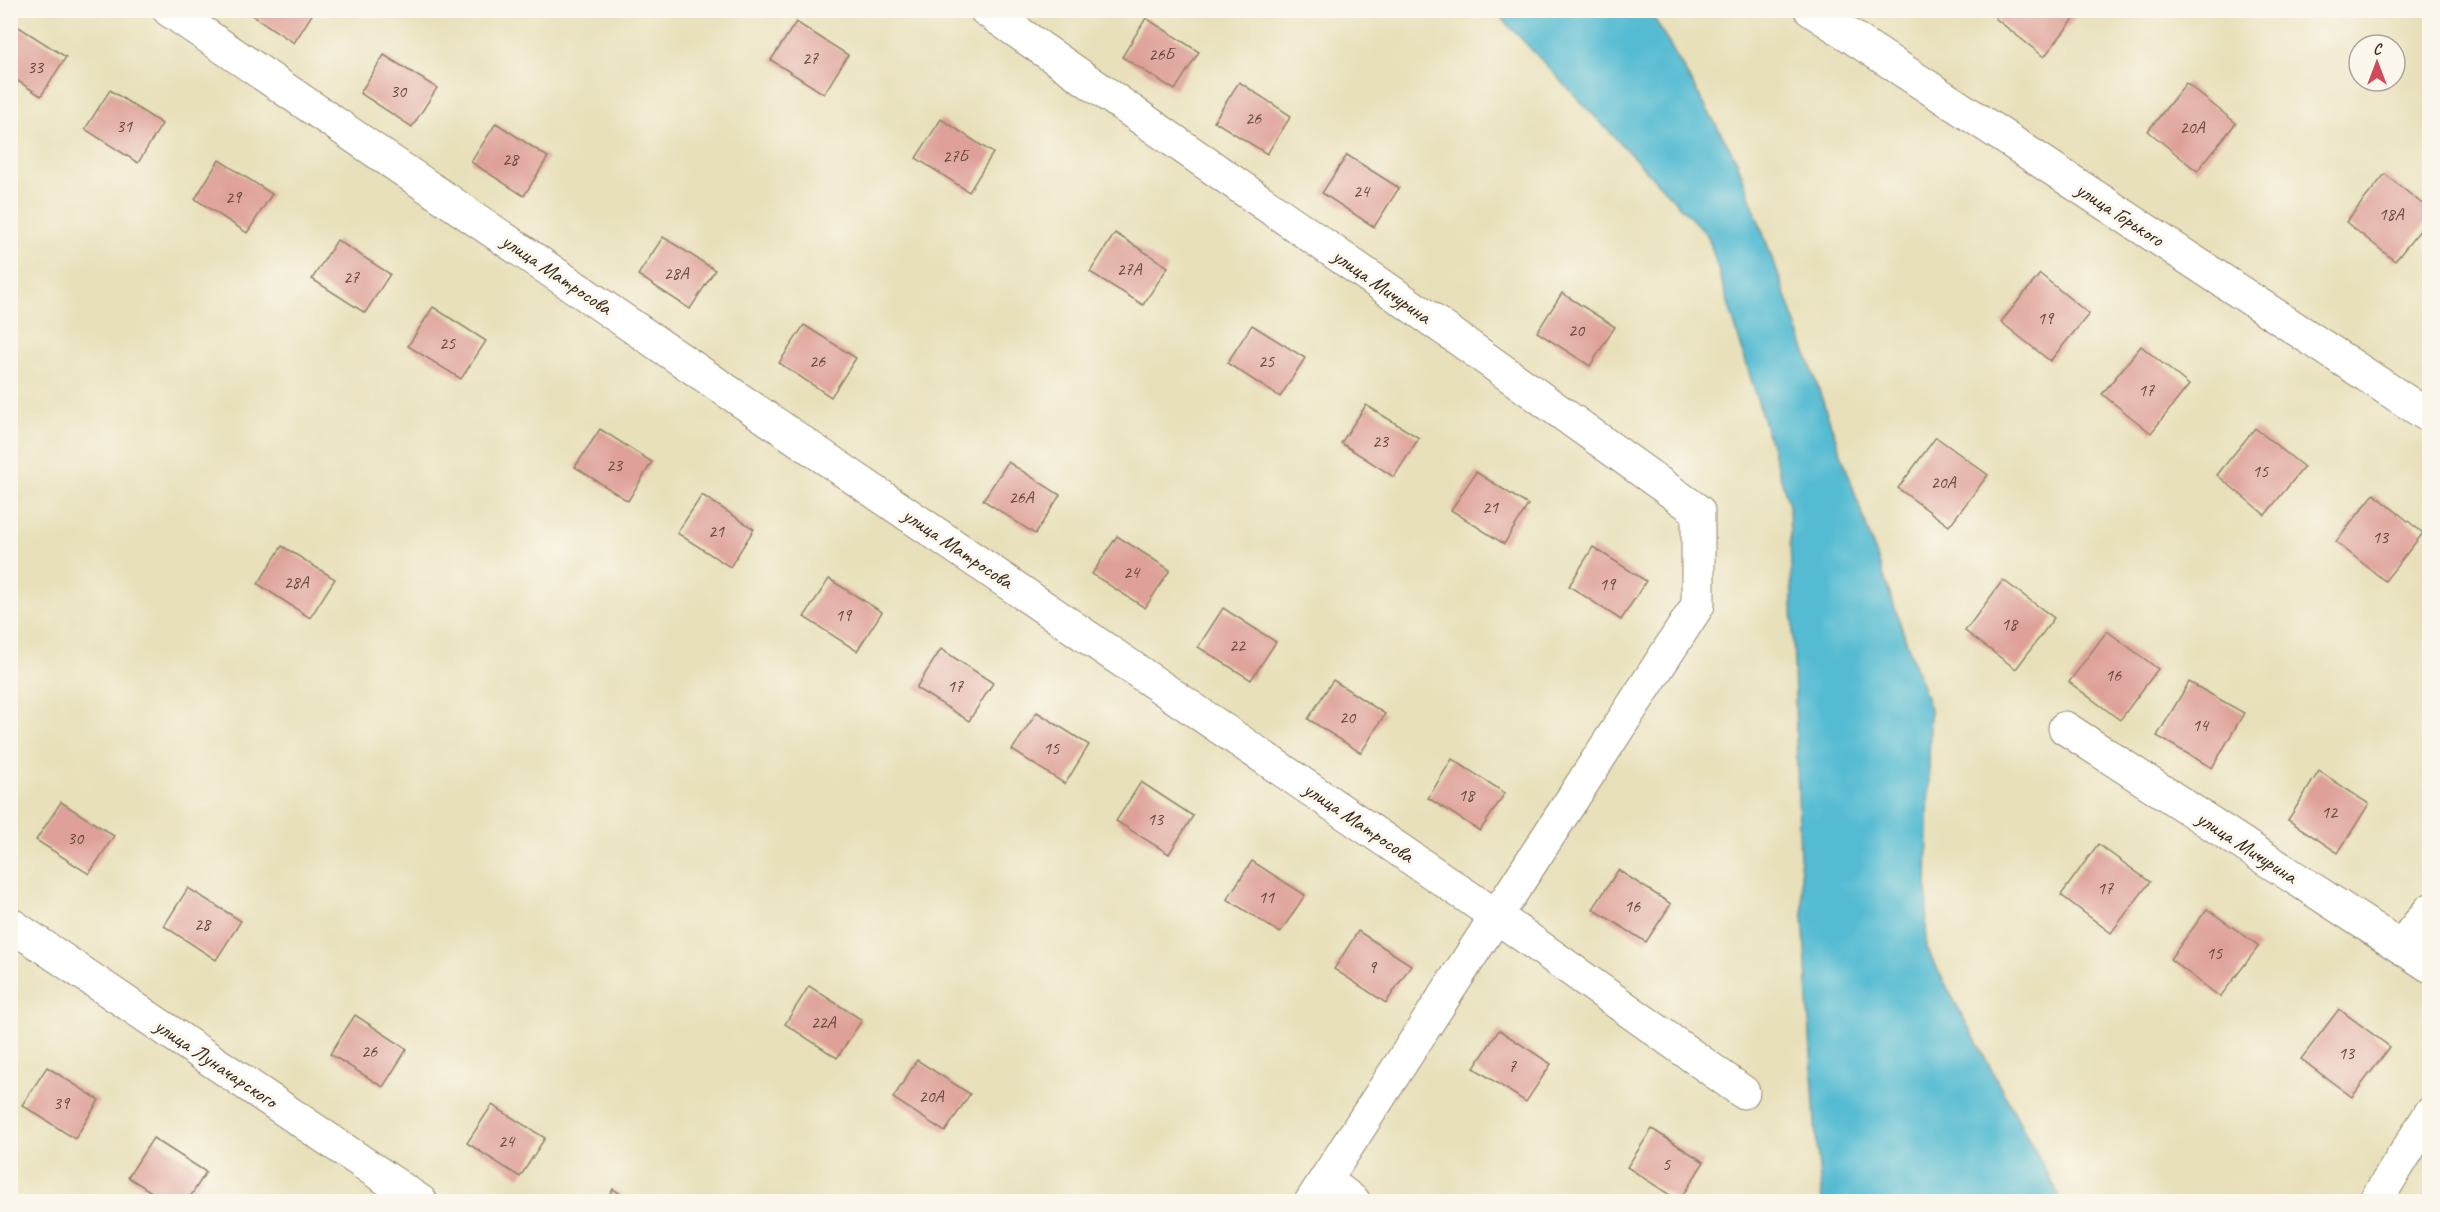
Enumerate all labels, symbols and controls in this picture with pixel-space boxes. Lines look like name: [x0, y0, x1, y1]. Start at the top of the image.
north arrow: [2347, 33, 2407, 93]
text: С: [2373, 39, 2383, 59]
house number: 26Б: [1148, 43, 1177, 65]
house number: 27: [802, 47, 819, 69]
house number: 33: [27, 56, 45, 78]
house number: 30: [390, 80, 408, 102]
house number: 26: [1245, 107, 1262, 129]
house number: 31: [116, 115, 133, 137]
house number: 20А: [2179, 116, 2206, 138]
house number: 27Б: [942, 145, 971, 167]
house number: 28: [502, 148, 520, 170]
street label: улица Горького: [2069, 175, 2170, 253]
house number: 24: [1353, 180, 1371, 202]
house number: 29: [225, 186, 243, 208]
house number: 18А: [2378, 203, 2405, 225]
street label: улица Матросова: [495, 227, 619, 321]
street label: улица Мичурина: [1326, 241, 1438, 330]
house number: 27А: [1116, 258, 1143, 280]
house number: 28А: [663, 262, 690, 284]
house number: 27: [343, 266, 360, 288]
house number: 19: [2037, 307, 2055, 329]
house number: 20: [1568, 319, 1586, 341]
house number: 25: [439, 332, 456, 354]
house number: 26: [809, 350, 826, 372]
house number: 25: [1258, 350, 1275, 372]
house number: 17: [2138, 379, 2155, 401]
house number: 23: [1372, 430, 1390, 452]
house number: 23: [606, 454, 624, 476]
house number: 15: [2252, 460, 2269, 482]
house number: 20А: [1930, 471, 1957, 493]
house number: 26А: [1008, 486, 1035, 508]
house number: 21: [1482, 496, 1499, 518]
street label: улица Матросова: [896, 501, 1020, 595]
house number: 21: [708, 520, 725, 542]
house number: 13: [2372, 526, 2390, 548]
house number: 24: [1123, 561, 1141, 583]
house number: 28А: [283, 571, 310, 593]
house number: 19: [1599, 573, 1617, 595]
house number: 19: [835, 604, 853, 626]
house number: 18: [2001, 613, 2019, 635]
house number: 22: [1229, 634, 1247, 656]
house number: 16: [2105, 664, 2122, 686]
house number: 17: [947, 675, 964, 697]
house number: 20: [1339, 706, 1357, 728]
house number: 14: [2192, 714, 2210, 736]
house number: 15: [1043, 737, 1060, 759]
street label: улица Матросова: [1297, 775, 1421, 869]
house number: 18: [1458, 784, 1476, 806]
house number: 12: [2321, 801, 2339, 823]
street label: улица Мичурина: [2190, 804, 2303, 890]
house number: 13: [1147, 808, 1165, 830]
house number: 30: [67, 827, 85, 849]
house number: 17: [2097, 877, 2114, 899]
house number: 11: [1258, 886, 1275, 908]
house number: 16: [1624, 895, 1641, 917]
house number: 28: [194, 913, 212, 935]
house number: 15: [2206, 942, 2223, 964]
house number: 9: [1368, 956, 1378, 978]
street label: улица Луначарского: [148, 1011, 284, 1115]
house number: 22А: [810, 1011, 837, 1033]
house number: 26: [361, 1040, 378, 1062]
house number: 13: [2338, 1042, 2356, 1064]
house number: 7: [1508, 1055, 1517, 1077]
house number: 20А: [918, 1085, 945, 1107]
house number: 39: [53, 1092, 71, 1114]
house number: 24: [498, 1130, 516, 1152]
house number: 5: [1662, 1153, 1671, 1175]

